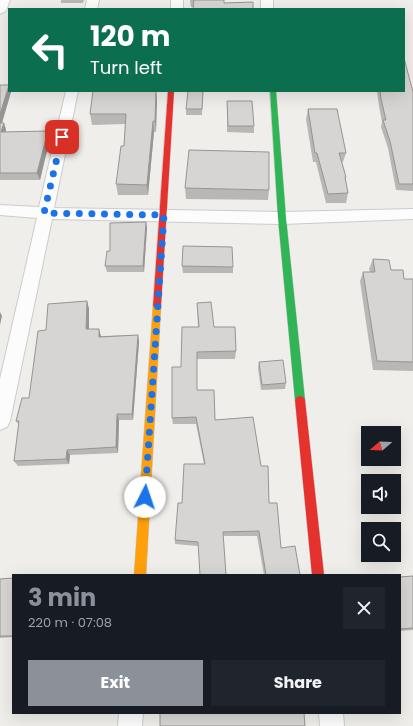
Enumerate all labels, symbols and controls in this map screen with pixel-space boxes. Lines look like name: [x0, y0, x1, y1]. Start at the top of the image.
text: 120 m: [90, 17, 170, 56]
icon: left: [24, 24, 76, 76]
text: Turn left: [90, 55, 162, 80]
pin: [45, 120, 79, 154]
icon: arrive: [51, 126, 73, 148]
north arrow: [361, 426, 401, 466]
map controls: [361, 426, 401, 562]
button: sound: [361, 474, 401, 514]
position arrow: [124, 476, 166, 518]
button: search: [361, 522, 401, 562]
text: 3 min: [28, 581, 96, 614]
button: close: [343, 587, 385, 629]
text: 220 m · 07:08: [28, 613, 112, 632]
button: Exit: [28, 660, 203, 706]
button: Share: [211, 660, 385, 706]

